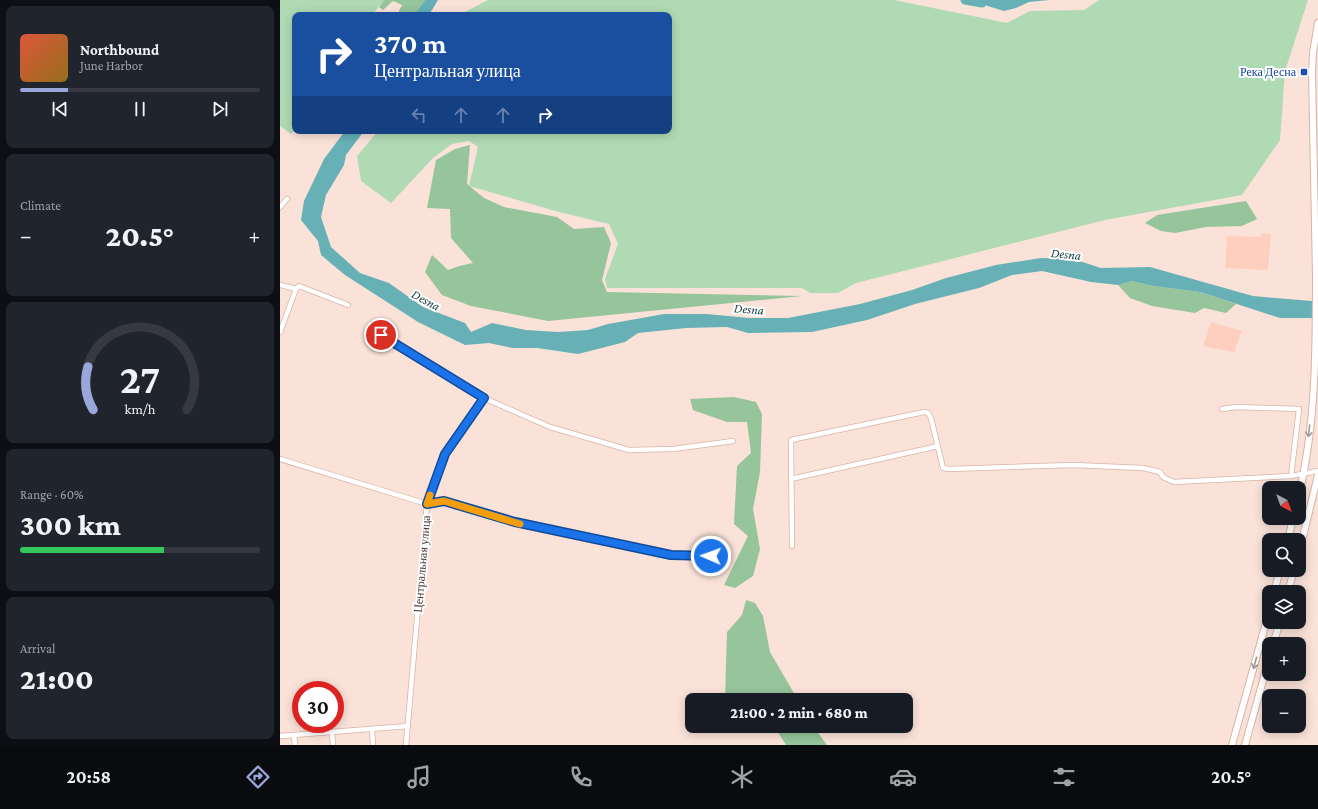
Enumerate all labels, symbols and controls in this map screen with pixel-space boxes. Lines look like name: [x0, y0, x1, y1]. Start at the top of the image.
icon: right: [308, 28, 360, 80]
text: 370 m: [374, 28, 447, 59]
text: Northbound: [80, 42, 159, 58]
text: June Harbor: [80, 58, 143, 73]
text: Центральная улица: [374, 61, 521, 81]
place label: Река Десна: [1240, 65, 1297, 79]
marker: Река Десна: [1299, 67, 1309, 77]
icon: previous: [49, 98, 71, 120]
icon: pause: [129, 98, 151, 120]
icon: next: [209, 98, 231, 120]
icon: left: [408, 104, 430, 126]
icon: ahead: [450, 104, 472, 126]
icon: ahead: [492, 104, 514, 126]
icon: right: [534, 104, 556, 126]
text: Climate: [20, 198, 61, 213]
text: 20.5°: [106, 219, 174, 252]
text: −: [20, 223, 32, 248]
text: +: [248, 223, 260, 248]
water label: Desna: [1050, 245, 1082, 263]
water label: Desna: [409, 286, 443, 314]
water label: Desna: [733, 300, 765, 318]
pin: [364, 318, 398, 352]
icon: arrive: [370, 324, 392, 346]
text: 27: [120, 356, 160, 402]
text: km/h: [125, 401, 156, 417]
one-way arrow: [1305, 425, 1313, 438]
north arrow: [1262, 481, 1306, 525]
map controls: [1262, 481, 1306, 733]
text: Range · 60%: [20, 487, 84, 502]
text: 300 km: [20, 508, 121, 541]
street label: Центральная улица: [411, 514, 433, 613]
button: search: [1262, 533, 1306, 577]
position arrow: [690, 535, 732, 577]
button: layers: [1262, 585, 1306, 629]
button: +: [1262, 637, 1306, 681]
text: Arrival: [20, 641, 55, 656]
one-way arrow: [1251, 656, 1258, 669]
text: 21:00: [20, 662, 94, 695]
speed limit sign: 30: [292, 681, 344, 733]
button: −: [1262, 689, 1306, 733]
text: 21:00 · 2 min · 680 m: [730, 705, 868, 721]
icon: directions: [244, 763, 272, 791]
icon: music: [405, 763, 433, 791]
icon: phone: [567, 763, 595, 791]
icon: climate: [728, 763, 756, 791]
icon: car: [889, 763, 917, 791]
icon: filters: [1050, 763, 1078, 791]
text: 20:58: [67, 767, 111, 787]
text: 20.5°: [1211, 767, 1251, 787]

